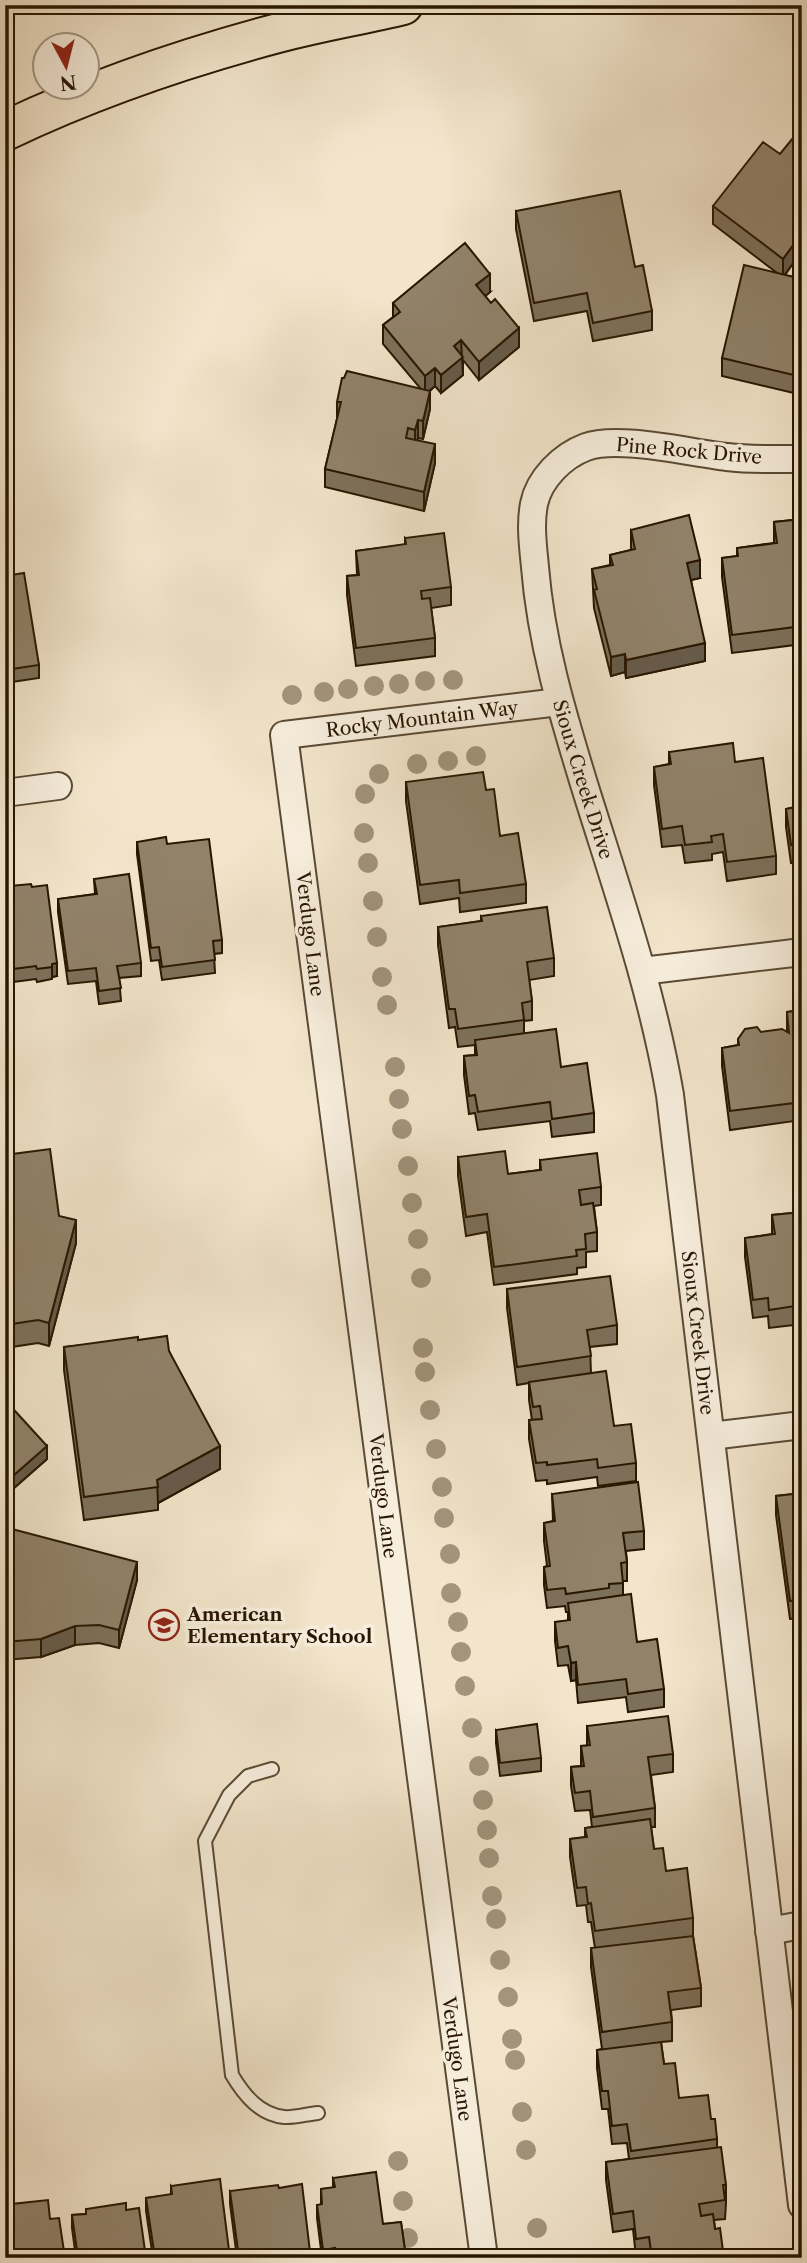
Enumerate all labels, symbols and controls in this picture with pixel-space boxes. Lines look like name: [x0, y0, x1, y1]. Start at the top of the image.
north arrow: [32, 32, 102, 102]
text: N: [58, 70, 78, 95]
street label: Pine Rock Drive: [615, 433, 763, 469]
street label: Rocky Mountain Way: [325, 695, 520, 741]
street label: Sioux Creek Drive: [548, 697, 618, 862]
street label: Verdugo Lane: [291, 869, 329, 998]
street label: Sioux Creek Drive: [677, 1249, 719, 1416]
street label: Verdugo Lane: [364, 1431, 402, 1560]
place label: American Elementary School: [186, 1603, 373, 1648]
school or university icon: American Elementary School: [147, 1608, 181, 1642]
street label: Verdugo Lane: [437, 1994, 477, 2123]

